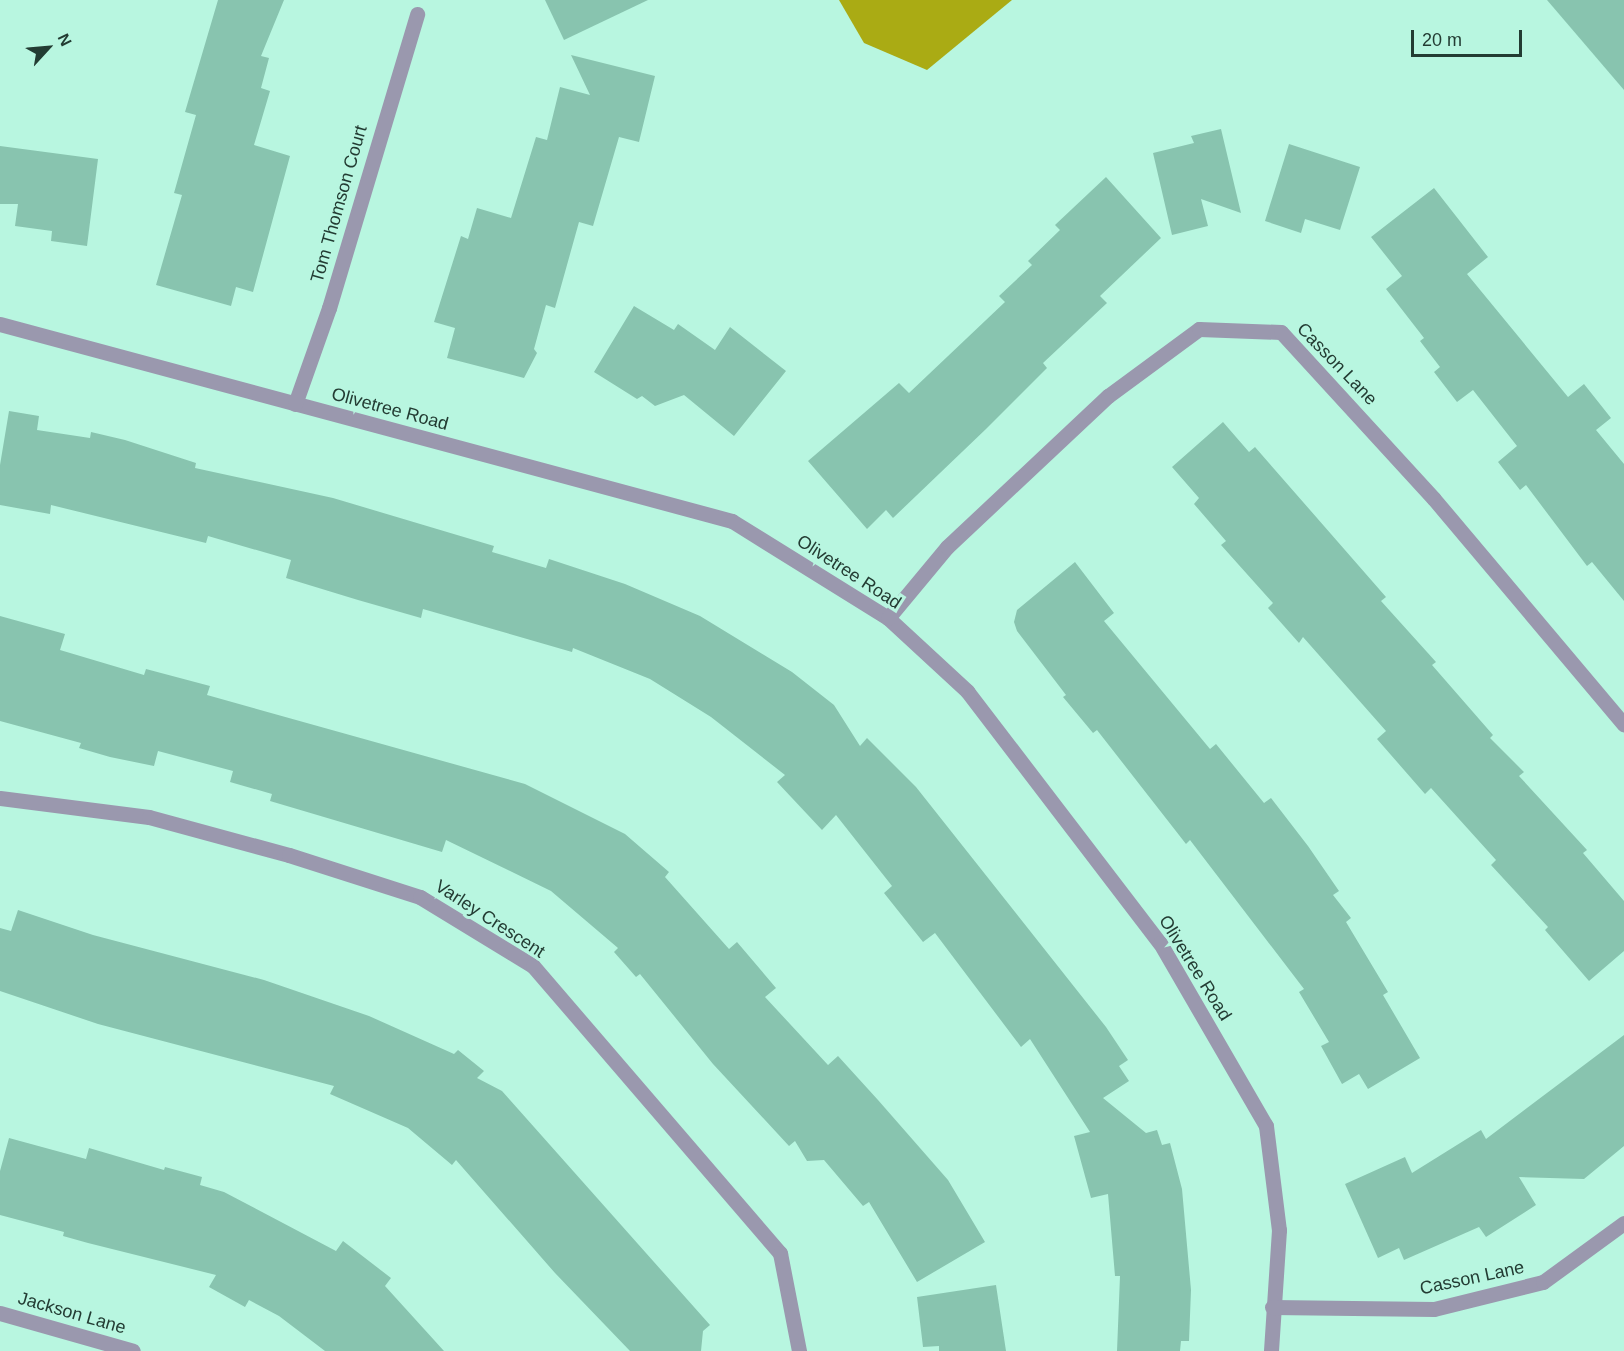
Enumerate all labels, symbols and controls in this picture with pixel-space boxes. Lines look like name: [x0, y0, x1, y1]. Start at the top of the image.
north arrow: [18, 18, 78, 78]
scale bar: [1414, 18, 1525, 56]
text: 20 m: [1422, 30, 1462, 50]
text: N: [54, 31, 75, 49]
street label: Tom Thomson Court: [306, 123, 372, 285]
street label: Casson Lane: [1292, 318, 1382, 410]
street label: Olivetree Road: [329, 383, 451, 435]
street label: Olivetree Road: [793, 530, 905, 614]
street label: Varley Crescent: [431, 875, 549, 963]
street label: Olivetree Road: [1154, 911, 1236, 1025]
street label: Casson Lane: [1418, 1256, 1526, 1300]
street label: Jackson Lane: [16, 1287, 128, 1339]

